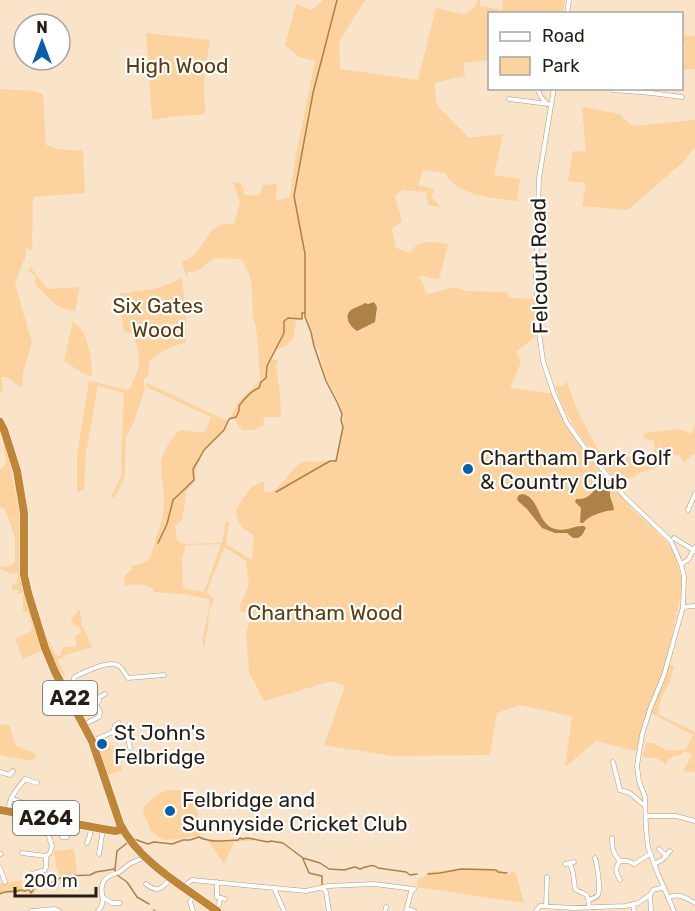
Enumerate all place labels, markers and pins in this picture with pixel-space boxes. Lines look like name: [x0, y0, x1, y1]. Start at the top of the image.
place label: Chartham Park Golf & Country Club: [480, 445, 671, 494]
marker: Chartham Park Golf & Country Club: [461, 462, 475, 476]
place label: St John's Felbridge: [114, 720, 206, 769]
marker: St John's Felbridge: [95, 737, 109, 751]
place label: Felbridge and Sunnyside Cricket Club: [182, 787, 408, 836]
marker: Felbridge and Sunnyside Cricket Club: [163, 804, 177, 818]

